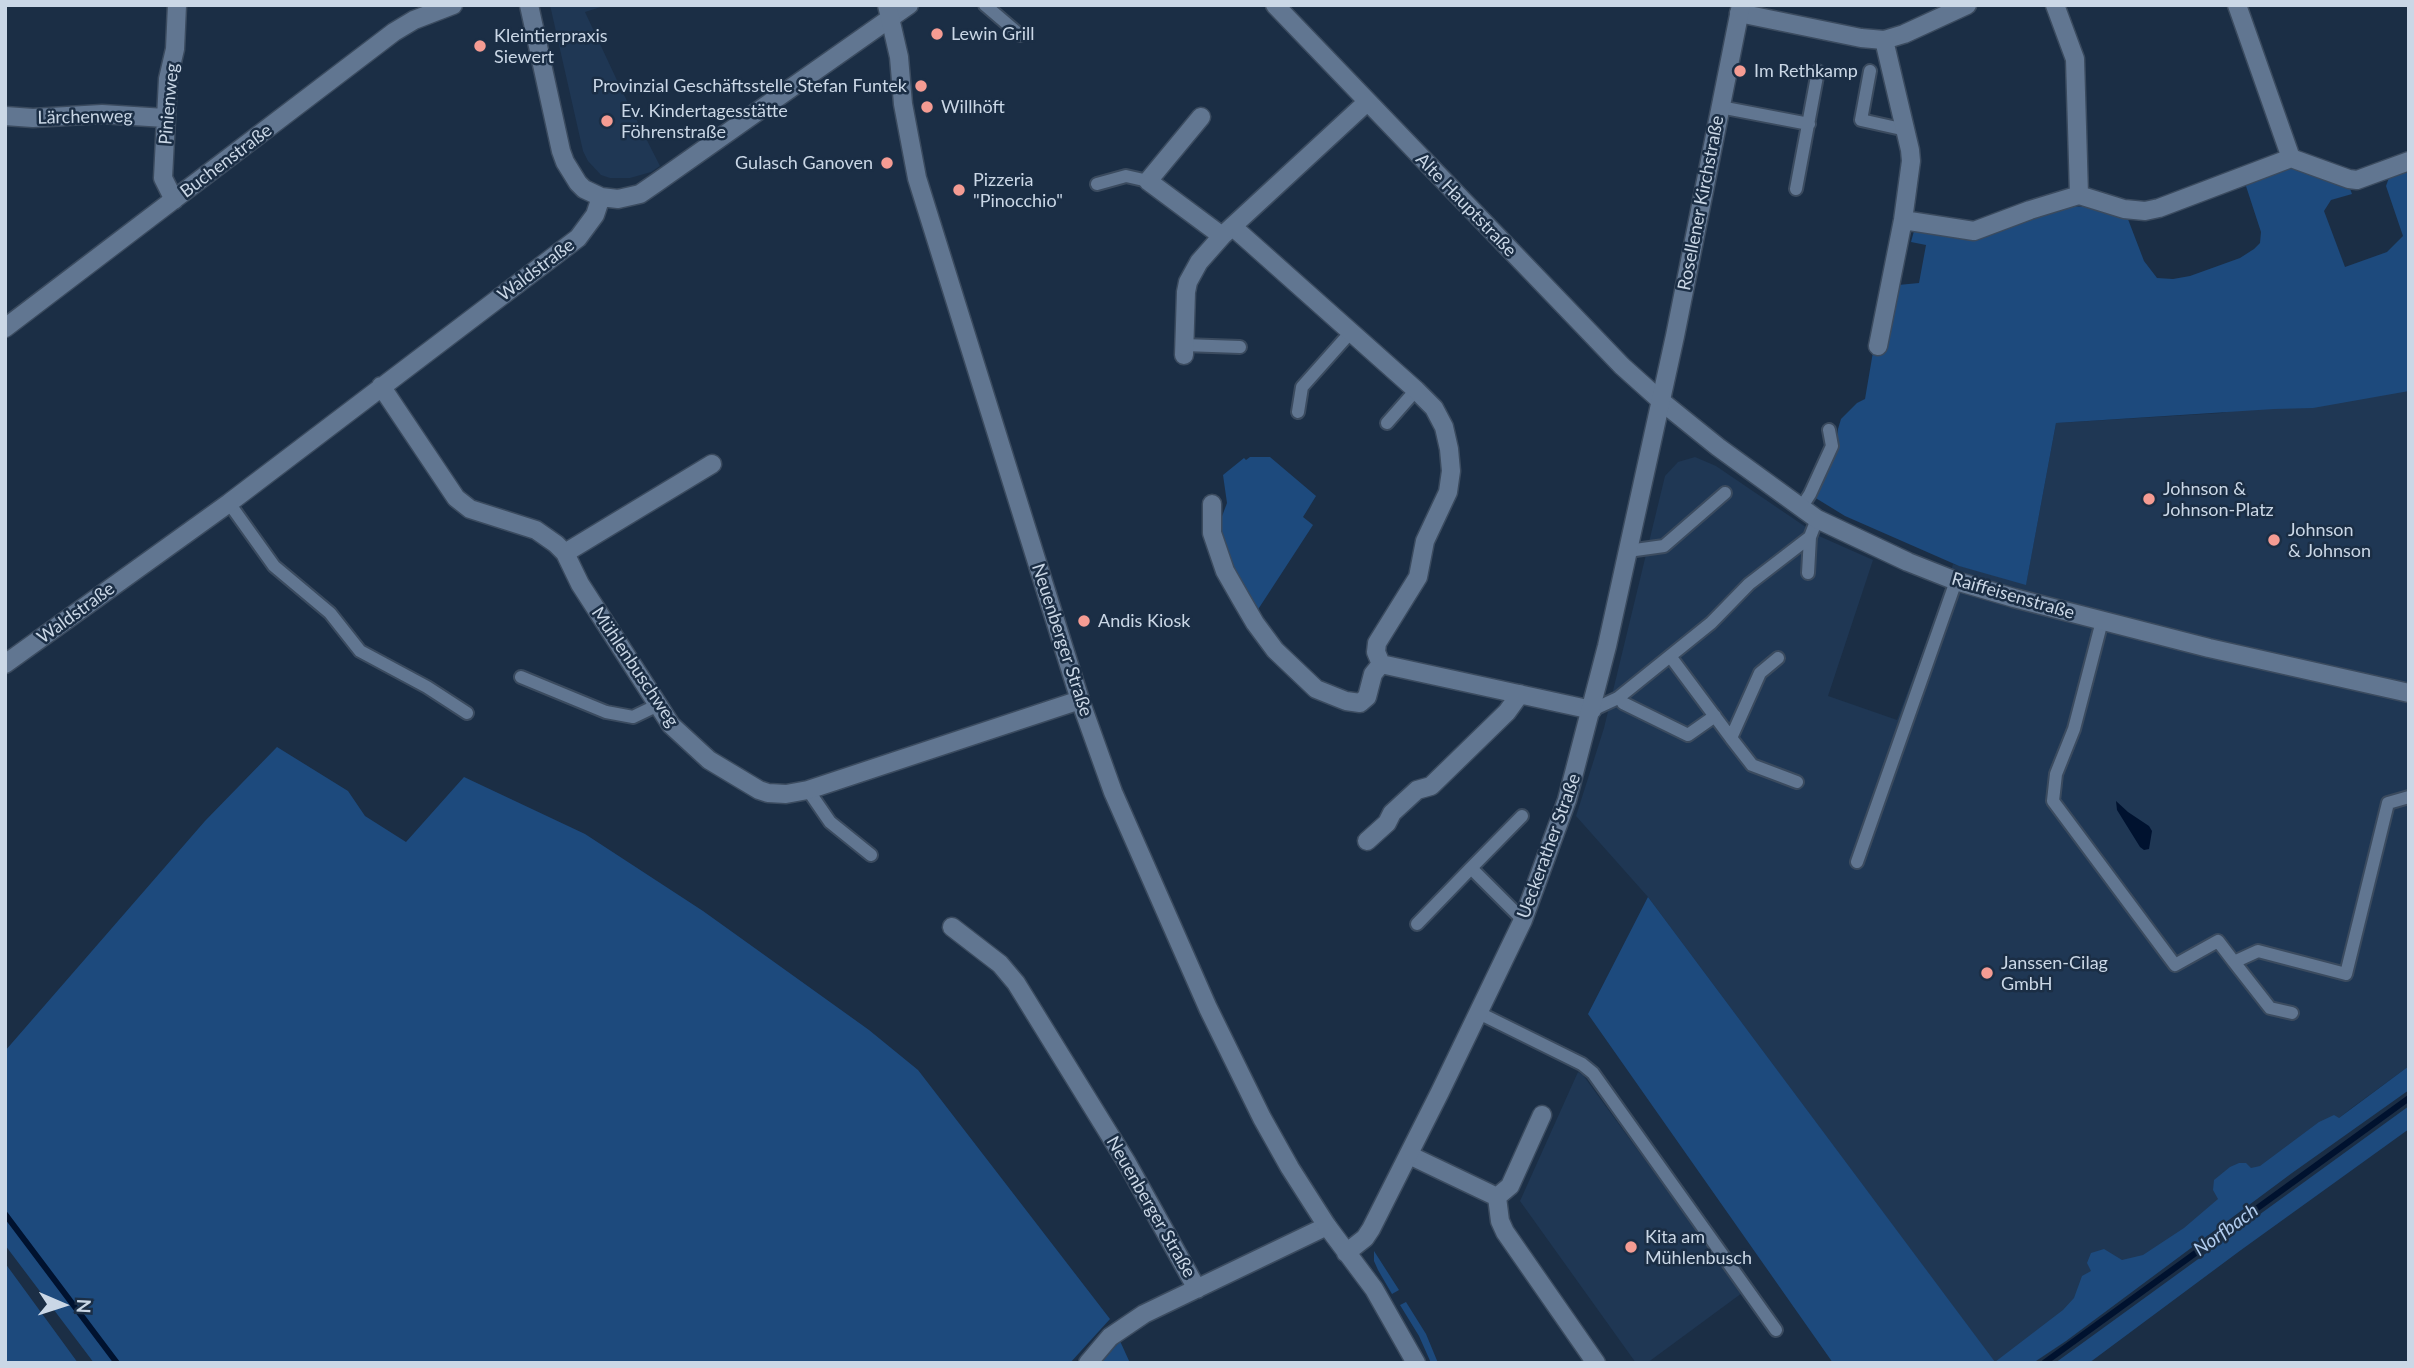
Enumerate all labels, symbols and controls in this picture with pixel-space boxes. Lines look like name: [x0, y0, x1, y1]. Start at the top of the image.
place label: Lewin Grill: [951, 23, 1034, 45]
place label: Kleintierpraxis Siewert: [494, 25, 608, 68]
marker: Lewin Grill: [929, 26, 945, 42]
marker: Kleintierpraxis Siewert: [472, 38, 488, 54]
place label: Im Rethkamp: [1754, 60, 1858, 82]
street label: Pinienweg: [155, 62, 183, 146]
marker: Im Rethkamp: [1732, 63, 1748, 79]
place label: Provinzial Geschäftsstelle Stefan Funtek: [593, 75, 907, 97]
marker: Provinzial Geschäftsstelle Stefan Funtek: [913, 78, 929, 94]
place label: Willhöft: [941, 96, 1005, 118]
marker: Willhöft: [919, 99, 935, 115]
place label: Ev. Kindertagesstätte Föhrenstraße: [621, 100, 788, 142]
street label: Lärchenweg: [37, 105, 133, 129]
marker: Ev. Kindertagesstätte Föhrenstraße: [599, 113, 615, 129]
street label: Rosellener Kirchstraße: [1673, 114, 1729, 292]
street label: Buchenstraße: [176, 120, 276, 202]
street label: Alte Hauptstraße: [1411, 149, 1521, 261]
place label: Gulasch Ganoven: [735, 152, 873, 174]
marker: Gulasch Ganoven: [879, 155, 895, 171]
place label: Pizzeria "Pinocchio": [973, 169, 1063, 212]
marker: Pizzeria "Pinocchio": [951, 182, 967, 198]
street label: Waldstraße: [493, 234, 579, 306]
place label: Johnson & Johnson-Platz: [2163, 478, 2274, 520]
marker: Johnson & Johnson-Platz: [2141, 491, 2157, 507]
place label: Johnson & Johnson: [2288, 519, 2371, 562]
marker: Johnson & Johnson: [2266, 532, 2282, 548]
street label: Neuenberger Straße: [1027, 561, 1097, 719]
street label: Raiffeisenstraße: [1949, 568, 2077, 624]
street label: Waldstraße: [33, 578, 119, 648]
street label: Mühlenbuschweg: [587, 603, 683, 731]
place label: Andis Kiosk: [1098, 610, 1190, 632]
marker: Andis Kiosk: [1076, 613, 1092, 629]
street label: Ueckerather Straße: [1513, 771, 1585, 921]
place label: Janssen-Cilag GmbH: [2001, 952, 2108, 995]
marker: Janssen-Cilag GmbH: [1979, 965, 1995, 981]
street label: Neuenberger Straße: [1102, 1133, 1200, 1281]
water label: Norfbach: [2189, 1199, 2263, 1261]
place label: Kita am Mühlenbusch: [1645, 1226, 1752, 1268]
marker: Kita am Mühlenbusch: [1623, 1239, 1639, 1255]
north arrow: [28, 1270, 98, 1340]
text: N: [73, 1298, 96, 1314]

